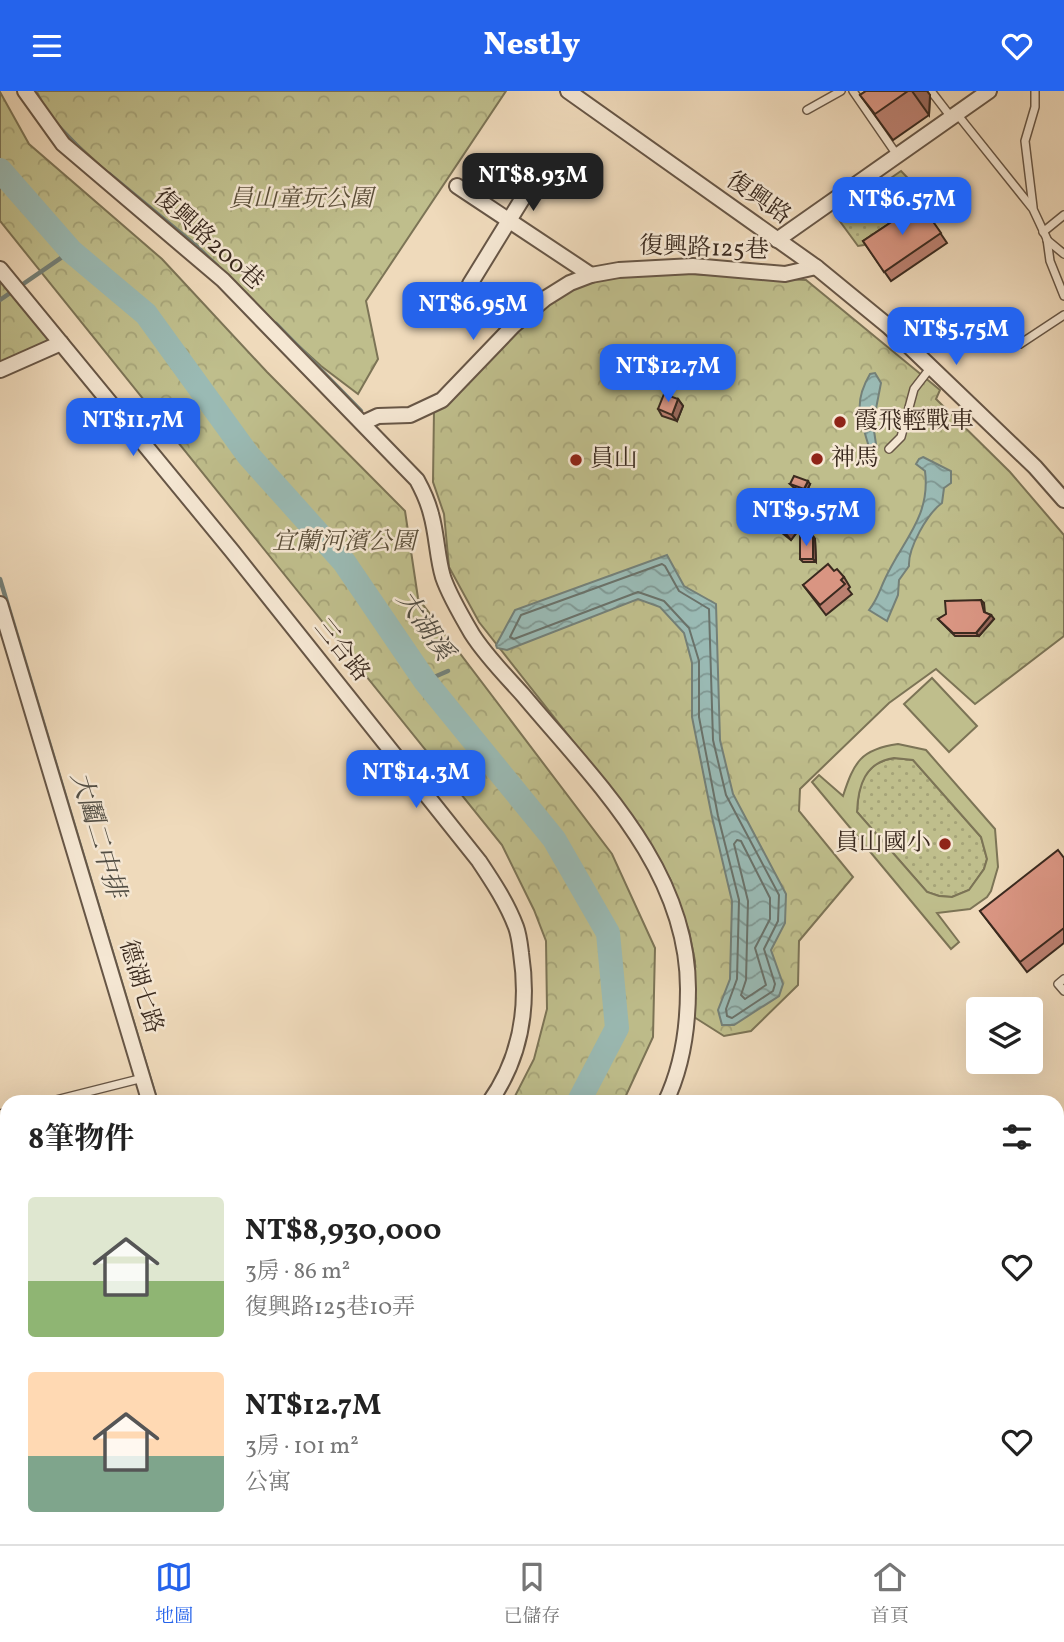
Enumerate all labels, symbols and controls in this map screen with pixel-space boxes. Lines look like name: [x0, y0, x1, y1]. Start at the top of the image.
text: Nestly: [484, 24, 580, 68]
icon: menu: [28, 27, 66, 65]
icon: heart: [998, 27, 1036, 65]
pin: NT$8.93M: [461, 153, 605, 213]
text: NT$8.93M: [478, 160, 588, 192]
street label: 復興路: [719, 164, 797, 234]
pin: NT$6.57M: [830, 177, 974, 237]
street label: 復興路200巷: [145, 181, 271, 299]
park label: 員山童玩公園: [229, 183, 377, 217]
text: NT$6.57M: [848, 184, 956, 216]
street label: 復興路125巷: [639, 230, 769, 268]
pin: NT$6.95M: [401, 282, 545, 342]
text: NT$6.95M: [418, 289, 528, 321]
pin: NT$5.75M: [884, 307, 1028, 367]
text: NT$5.75M: [903, 314, 1009, 346]
pin: NT$12.7M: [596, 345, 740, 404]
text: NT$12.7M: [616, 351, 720, 383]
pin: NT$11.7M: [61, 399, 205, 458]
text: NT$11.7M: [82, 405, 184, 437]
place label: 霞飛輕戰車: [854, 405, 974, 439]
marker: 霞飛輕戰車: [832, 414, 848, 430]
place label: 神馬: [831, 442, 879, 476]
place label: 員山: [590, 443, 638, 477]
marker: 神馬: [809, 451, 825, 467]
marker: 員山: [568, 452, 584, 468]
pin: NT$9.57M: [734, 489, 878, 548]
text: NT$9.57M: [752, 495, 860, 527]
park label: 宜蘭河濱公園: [272, 526, 420, 560]
water label: 大湖溪: [387, 584, 463, 671]
street label: 三合路: [305, 612, 377, 690]
pin: NT$14.3M: [344, 751, 488, 810]
text: NT$14.3M: [362, 757, 470, 789]
water label: 大鬮二中排: [61, 768, 134, 906]
place label: 員山國小: [835, 827, 931, 861]
marker: 員山國小: [937, 836, 953, 852]
street label: 德湖七路: [110, 936, 170, 1038]
map controls: [966, 997, 1043, 1074]
button: layers: [966, 997, 1043, 1074]
icon: filters: [998, 1118, 1036, 1156]
text: 8筆物件: [28, 1119, 134, 1161]
text: NT$8,930,000: [245, 1210, 441, 1252]
icon: home: [84, 1225, 168, 1309]
icon: heart: [998, 1248, 1036, 1286]
text: 3房 · 86 m²: [245, 1256, 350, 1288]
text: 復興路125巷10弄: [245, 1292, 415, 1324]
text: NT$12.7M: [245, 1385, 381, 1427]
icon: home: [84, 1400, 168, 1484]
icon: heart: [998, 1423, 1036, 1461]
text: 3房 · 101 m²: [245, 1431, 359, 1463]
text: 公寓: [245, 1467, 291, 1499]
tab: 地圖: [155, 1558, 193, 1630]
tab: 已儲存: [503, 1558, 561, 1630]
tab: 首頁: [871, 1558, 909, 1630]

